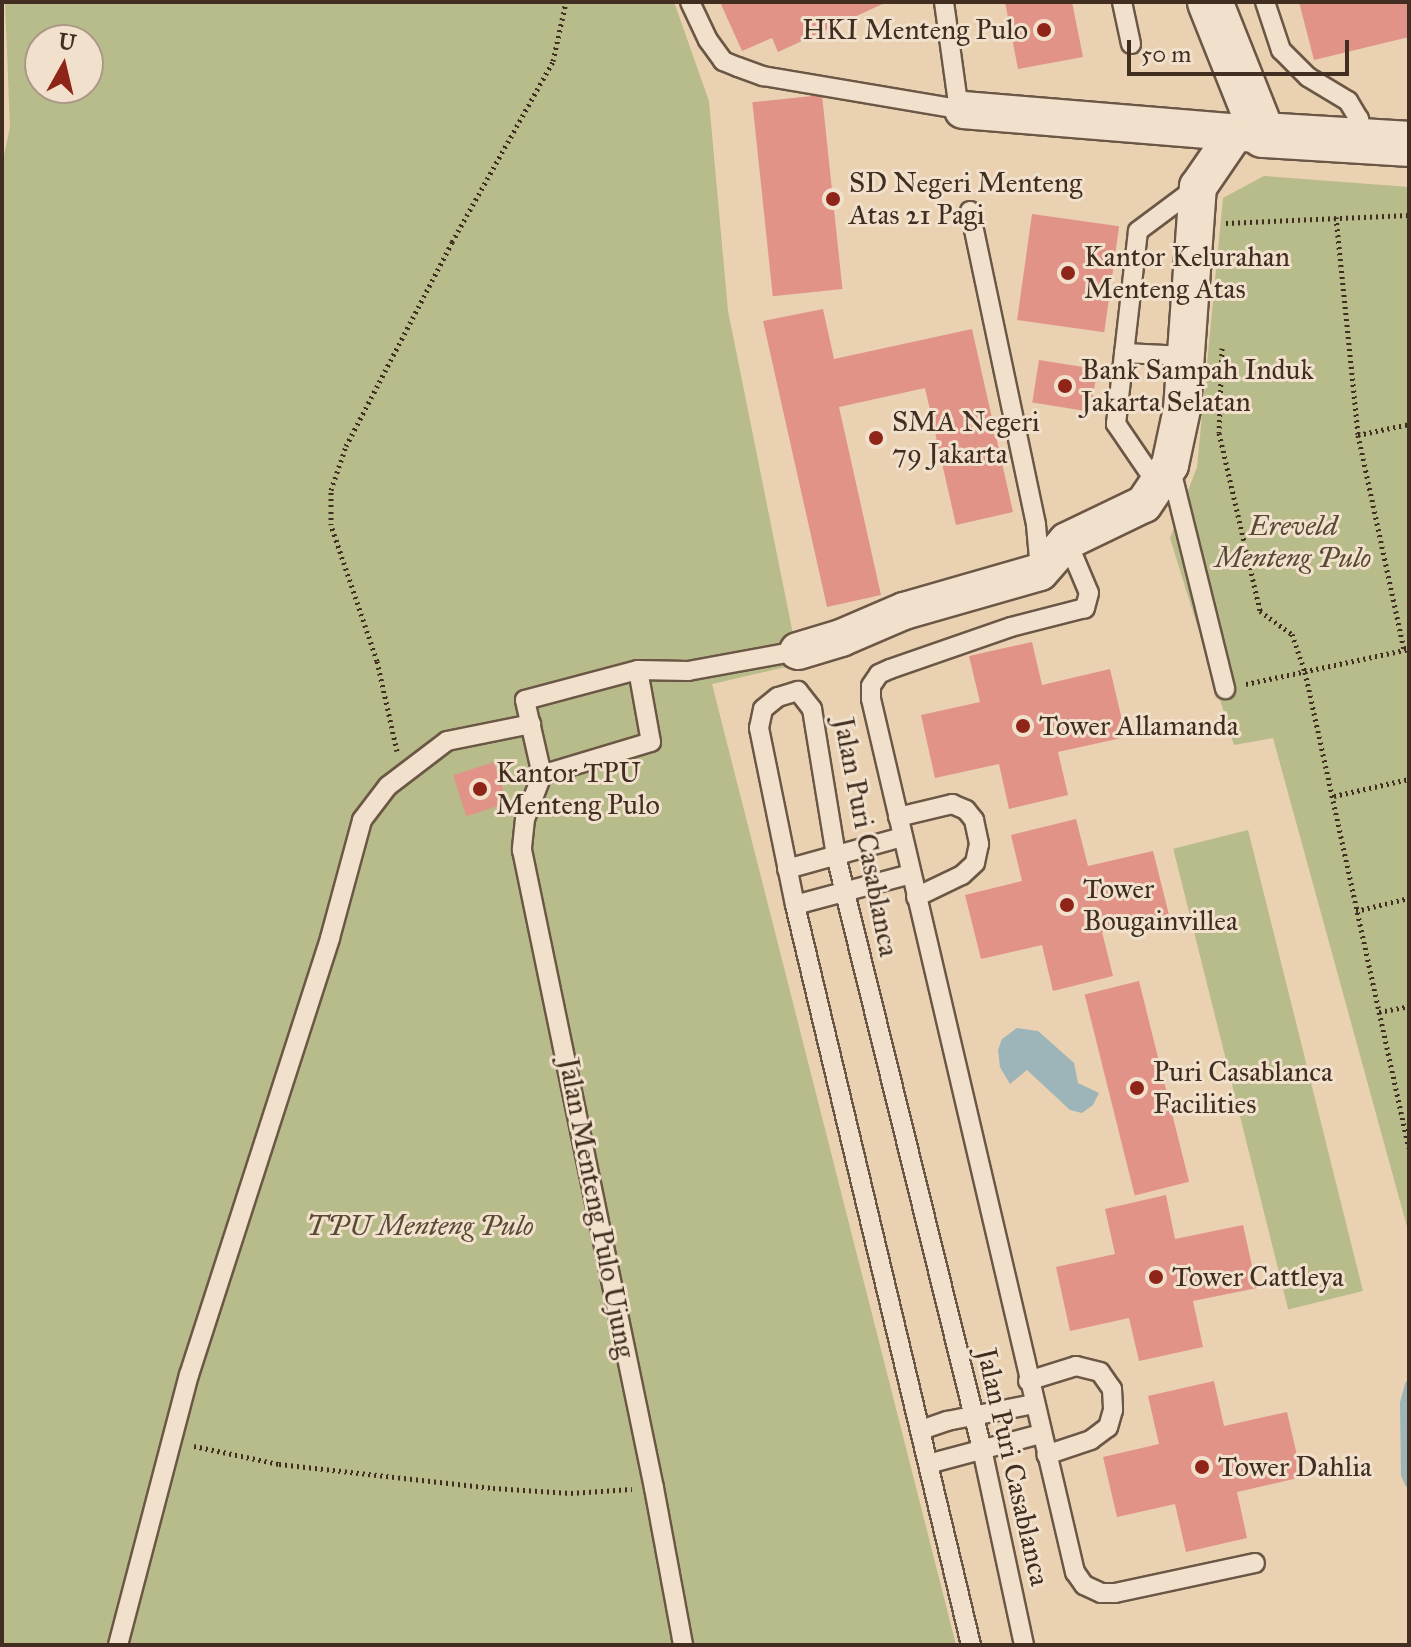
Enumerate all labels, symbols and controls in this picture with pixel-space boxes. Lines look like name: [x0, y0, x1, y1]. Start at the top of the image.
place label: HKI Menteng Pulo: [802, 13, 1028, 47]
marker: HKI Menteng Pulo: [1035, 21, 1053, 39]
north arrow: [24, 24, 104, 104]
scale bar: [1131, 24, 1353, 74]
text: U: [57, 27, 78, 56]
text: 50 m: [1141, 39, 1191, 69]
place label: SD Negeri Menteng Atas 21 Pagi: [849, 166, 1082, 232]
marker: SD Negeri Menteng Atas 21 Pagi: [824, 190, 842, 208]
place label: Kantor Kelurahan Menteng Atas: [1084, 240, 1290, 306]
marker: Kantor Kelurahan Menteng Atas: [1059, 264, 1077, 282]
place label: Bank Sampah Induk Jakarta Selatan: [1081, 353, 1314, 419]
marker: Bank Sampah Induk Jakarta Selatan: [1056, 377, 1074, 395]
place label: SMA Negeri 79 Jakarta: [892, 405, 1040, 471]
marker: SMA Negeri 79 Jakarta: [867, 429, 885, 447]
park label: Ereveld Menteng Pulo: [1215, 509, 1371, 575]
place label: Tower Allamanda: [1039, 709, 1239, 743]
street label: Jalan Puri Casablanca: [826, 715, 906, 959]
marker: Tower Allamanda: [1014, 717, 1032, 735]
place label: Kantor TPU Menteng Pulo: [496, 756, 660, 822]
marker: Kantor TPU Menteng Pulo: [471, 780, 489, 798]
place label: Tower Bougainvillea: [1083, 872, 1238, 938]
marker: Tower Bougainvillea: [1058, 896, 1076, 914]
street label: Jalan Menteng Pulo Ujung: [551, 1055, 643, 1361]
place label: Puri Casablanca Facilities: [1153, 1055, 1333, 1121]
marker: Puri Casablanca Facilities: [1128, 1079, 1146, 1097]
park label: TPU Menteng Pulo: [306, 1209, 534, 1243]
place label: Tower Cattleya: [1172, 1260, 1344, 1294]
marker: Tower Cattleya: [1147, 1268, 1165, 1286]
street label: Jalan Puri Casablanca: [969, 1345, 1057, 1589]
place label: Tower Dahlia: [1218, 1450, 1372, 1484]
marker: Tower Dahlia: [1193, 1458, 1211, 1476]

